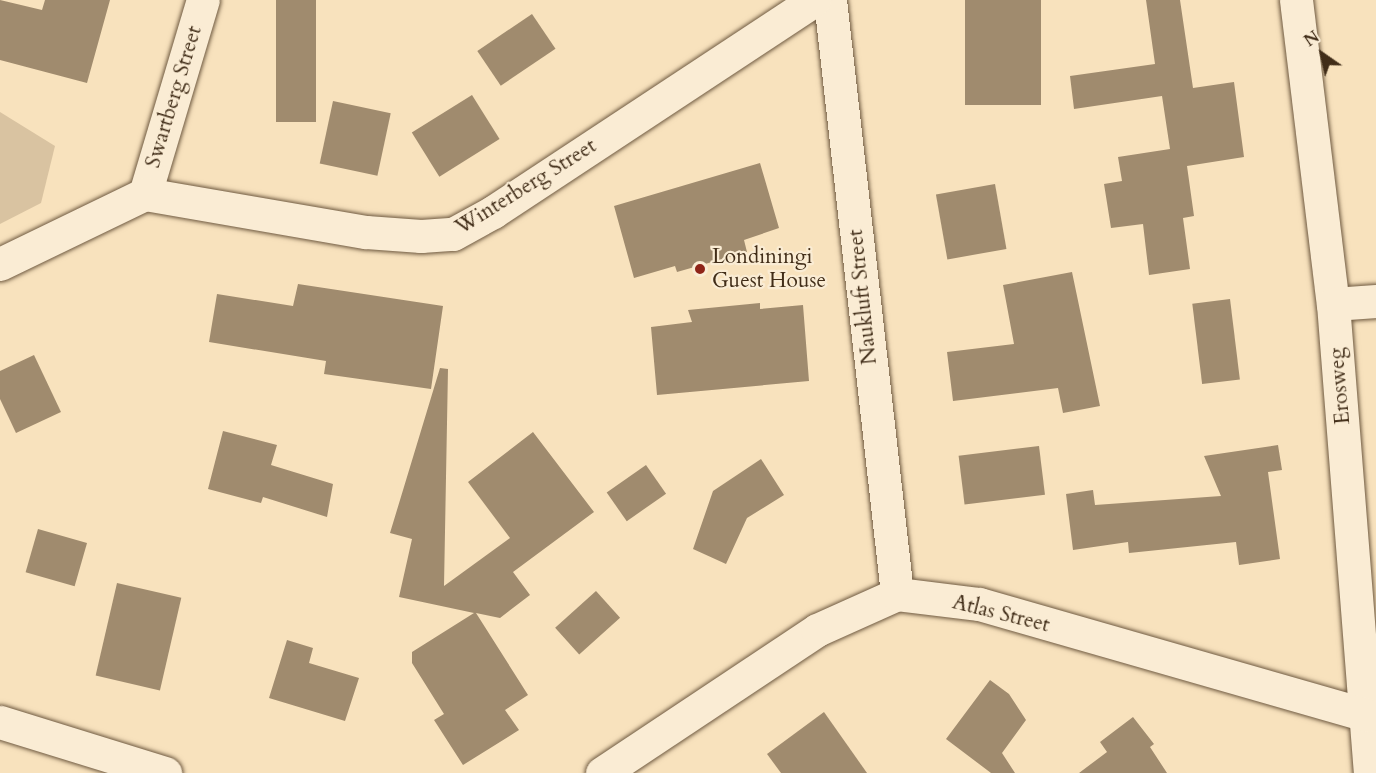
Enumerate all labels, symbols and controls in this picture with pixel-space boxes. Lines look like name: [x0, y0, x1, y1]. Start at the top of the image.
street label: Swartberg Street: [140, 23, 208, 171]
north arrow: [1292, 24, 1352, 84]
text: N: [1300, 26, 1324, 52]
street label: Winterberg Street: [451, 134, 601, 240]
street label: Naukluft Street: [843, 228, 883, 366]
place label: Londiningi Guest House: [712, 244, 826, 294]
marker: Londiningi Guest House: [693, 262, 707, 276]
street label: Erosweg: [1324, 346, 1356, 426]
street label: Atlas Street: [950, 590, 1052, 638]

